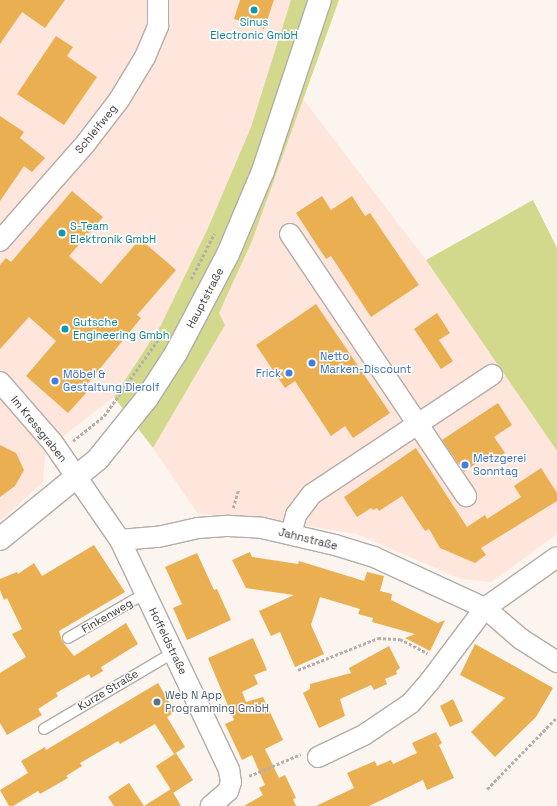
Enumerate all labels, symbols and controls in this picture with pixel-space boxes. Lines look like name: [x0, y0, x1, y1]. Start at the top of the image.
marker: Sinus Electronic GmbH: [249, 5, 259, 15]
place label: Sinus Electronic GmbH: [210, 16, 298, 42]
street label: Schleifweg: [72, 102, 120, 156]
place label: S-Team Elektronik GmbH: [70, 220, 156, 246]
marker: S-Team Elektronik GmbH: [57, 228, 67, 238]
street label: Hauptstraße: [184, 266, 226, 330]
place label: Gutsche Engineering Gmbh: [73, 316, 169, 342]
marker: Gutsche Engineering Gmbh: [60, 324, 70, 334]
place label: Netto Marken-Discount: [320, 350, 411, 376]
marker: Netto Marken-Discount: [307, 358, 317, 368]
place label: Frick: [256, 366, 281, 380]
place label: Möbel & Gestaltung Dierolf: [63, 368, 160, 394]
marker: Frick: [284, 368, 294, 378]
marker: Möbel & Gestaltung Dierolf: [50, 376, 60, 386]
street label: Im Kressgraben: [8, 393, 70, 465]
place label: Metzgerei Sonntag: [473, 452, 526, 478]
marker: Metzgerei Sonntag: [460, 460, 470, 470]
street label: Jahnstraße: [277, 525, 339, 553]
street label: Finkenweg: [79, 596, 135, 636]
street label: Hoffeldstraße: [146, 605, 190, 677]
street label: Kurze Straße: [76, 667, 140, 713]
place label: Web N App Programming GmbH: [165, 689, 269, 715]
marker: Web N App Programming GmbH: [152, 697, 162, 707]

